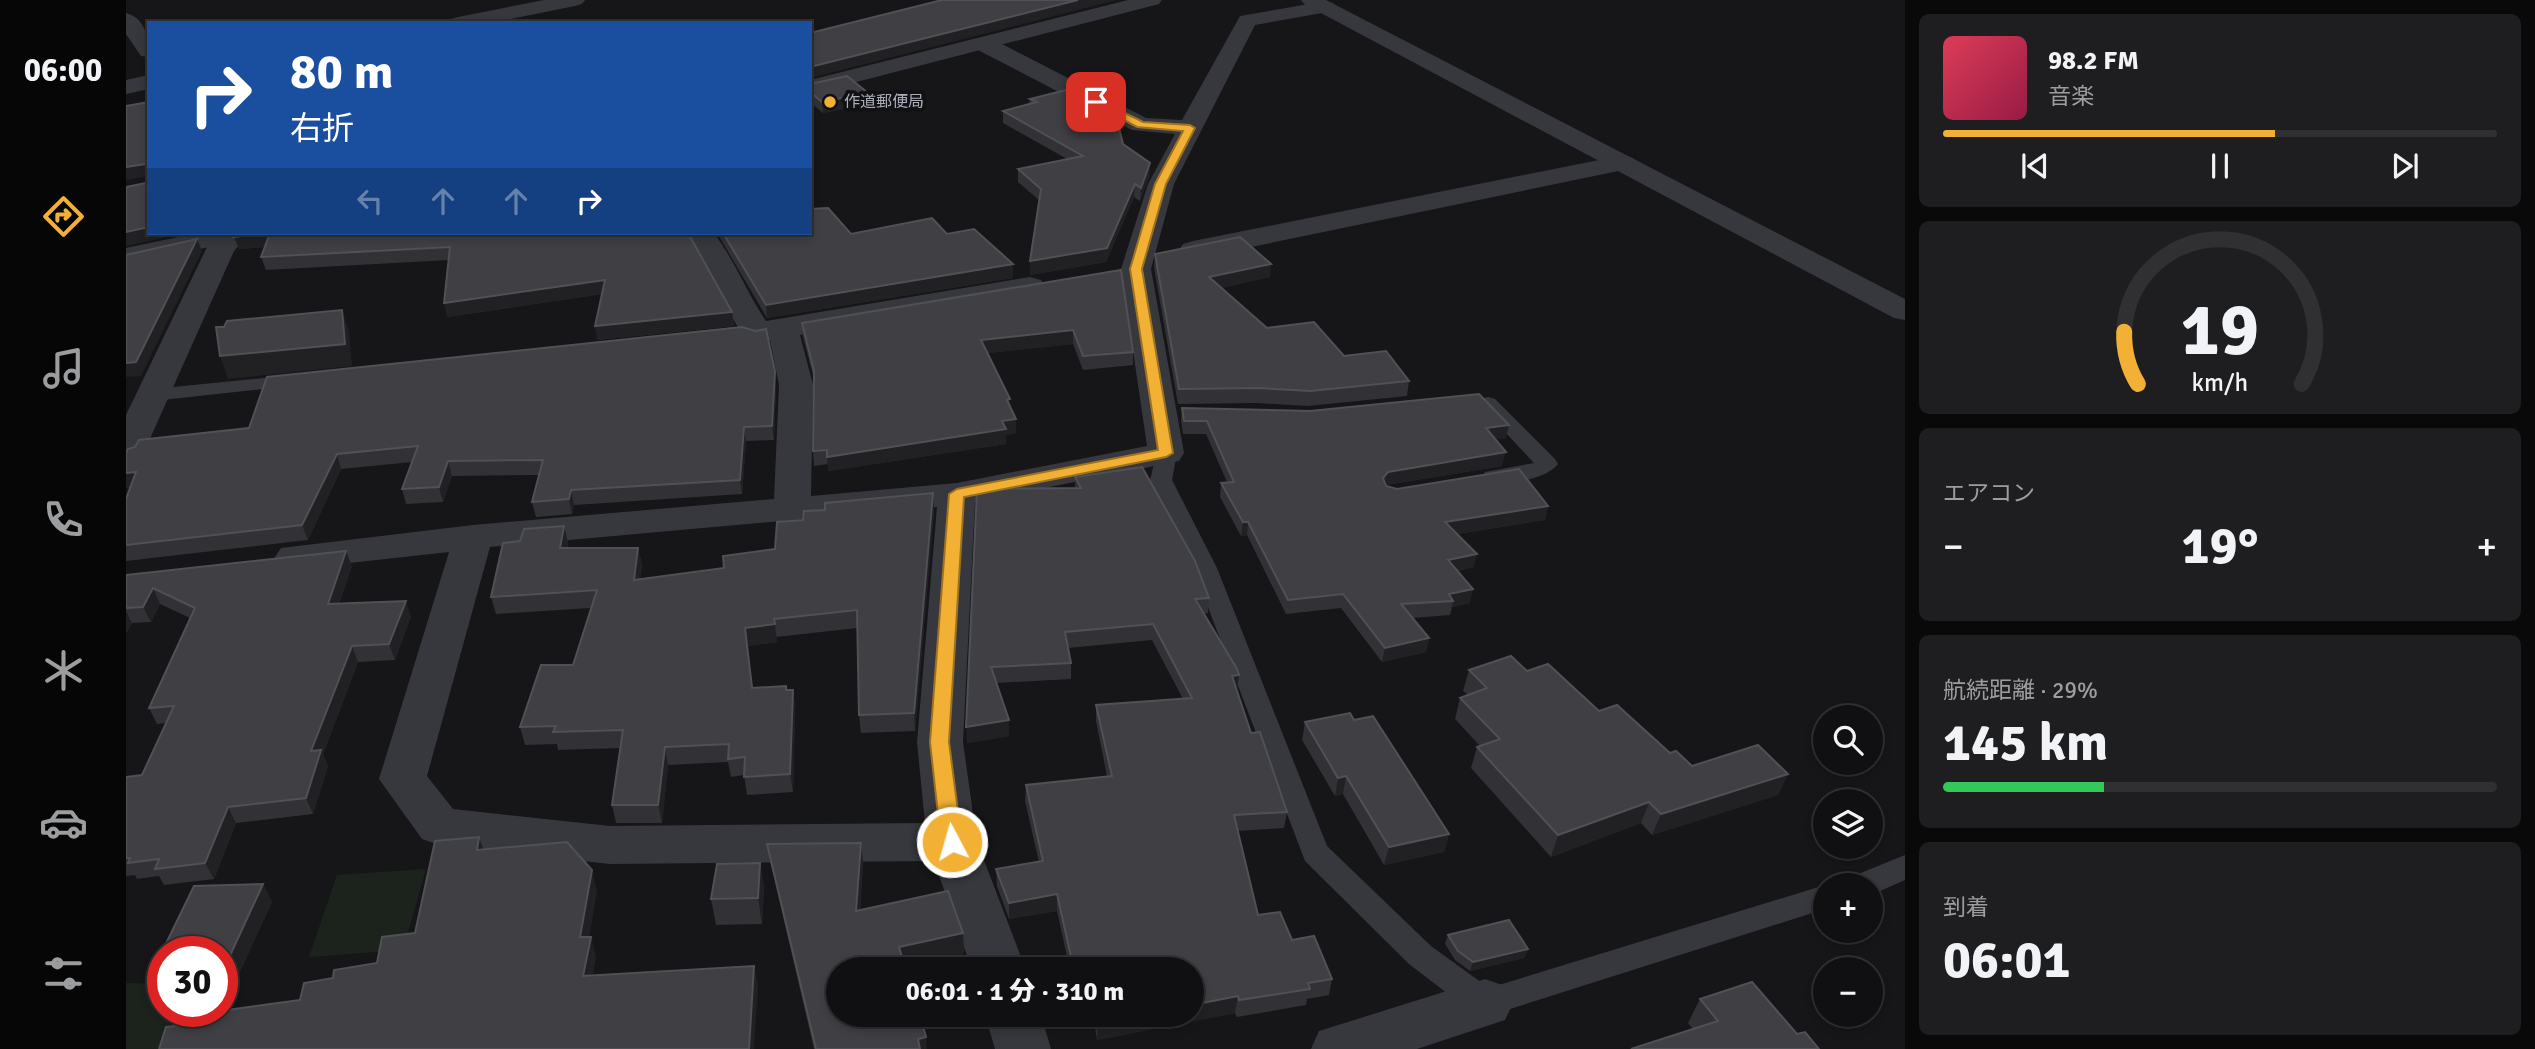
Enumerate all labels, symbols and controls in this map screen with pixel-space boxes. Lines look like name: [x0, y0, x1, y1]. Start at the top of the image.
text: 80 m: [290, 42, 393, 102]
text: 98.2 FM: [2048, 45, 2139, 77]
icon: right: [175, 49, 266, 140]
text: 06:00: [24, 51, 102, 90]
pin: [1066, 72, 1126, 132]
text: 音楽: [2048, 82, 2094, 111]
icon: arrive: [1077, 83, 1115, 121]
place label: 作道郵便局: [844, 92, 924, 112]
marker: 作道郵便局: [822, 94, 838, 110]
text: 右折: [290, 109, 354, 148]
icon: previous: [2016, 147, 2054, 185]
icon: pause: [2201, 147, 2239, 185]
icon: next: [2386, 147, 2424, 185]
icon: left: [351, 182, 389, 220]
icon: ahead: [424, 182, 462, 220]
icon: ahead: [497, 182, 535, 220]
icon: right: [570, 182, 608, 220]
icon: directions: [39, 192, 88, 241]
text: 19: [2181, 286, 2259, 375]
icon: music: [39, 344, 88, 393]
text: km/h: [2192, 366, 2248, 397]
text: エアコン: [1943, 479, 2035, 508]
icon: phone: [39, 495, 88, 544]
text: 19°: [2182, 514, 2258, 578]
text: −: [1943, 523, 1964, 570]
text: +: [2476, 523, 2497, 570]
icon: climate: [39, 646, 88, 695]
text: 航続距離 · 29%: [1943, 676, 2098, 705]
map controls: [1813, 705, 1883, 1027]
button: search: [1813, 705, 1883, 775]
text: 145 km: [1943, 711, 2108, 775]
button: layers: [1813, 789, 1883, 859]
icon: car: [39, 798, 88, 847]
position arrow: [915, 805, 989, 879]
button: +: [1813, 873, 1883, 943]
text: 到着: [1943, 893, 1989, 922]
text: 06:01: [1943, 928, 2071, 992]
speed limit sign: 30: [147, 936, 238, 1027]
icon: filters: [39, 949, 88, 998]
button: −: [1813, 957, 1883, 1027]
text: 06:01 · 1 分 · 310 m: [906, 976, 1124, 1008]

